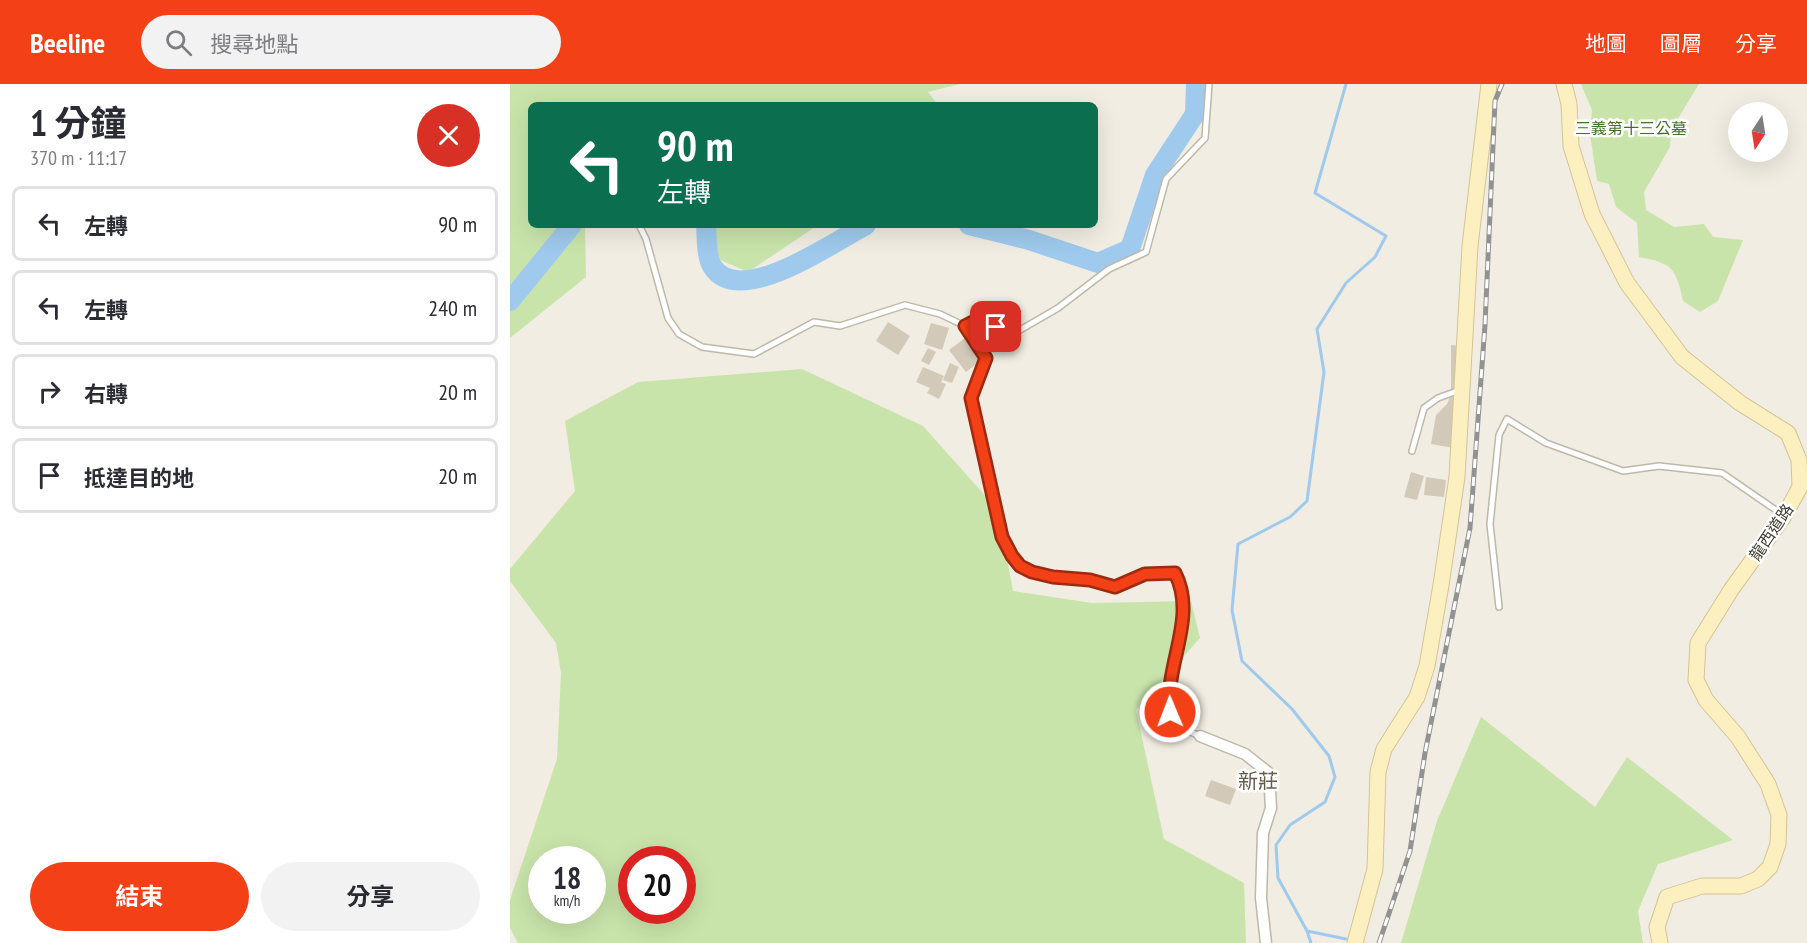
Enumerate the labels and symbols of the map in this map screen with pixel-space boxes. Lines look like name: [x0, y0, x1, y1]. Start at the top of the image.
north arrow: [1728, 102, 1788, 162]
park label: 三義第十三公墓: [1575, 118, 1687, 138]
pin: [970, 301, 1021, 352]
street label: 龍西道路: [1745, 500, 1797, 564]
position arrow: [1138, 680, 1202, 744]
district label: 新莊: [1238, 768, 1278, 794]
speed limit sign: 20: [618, 846, 696, 924]

